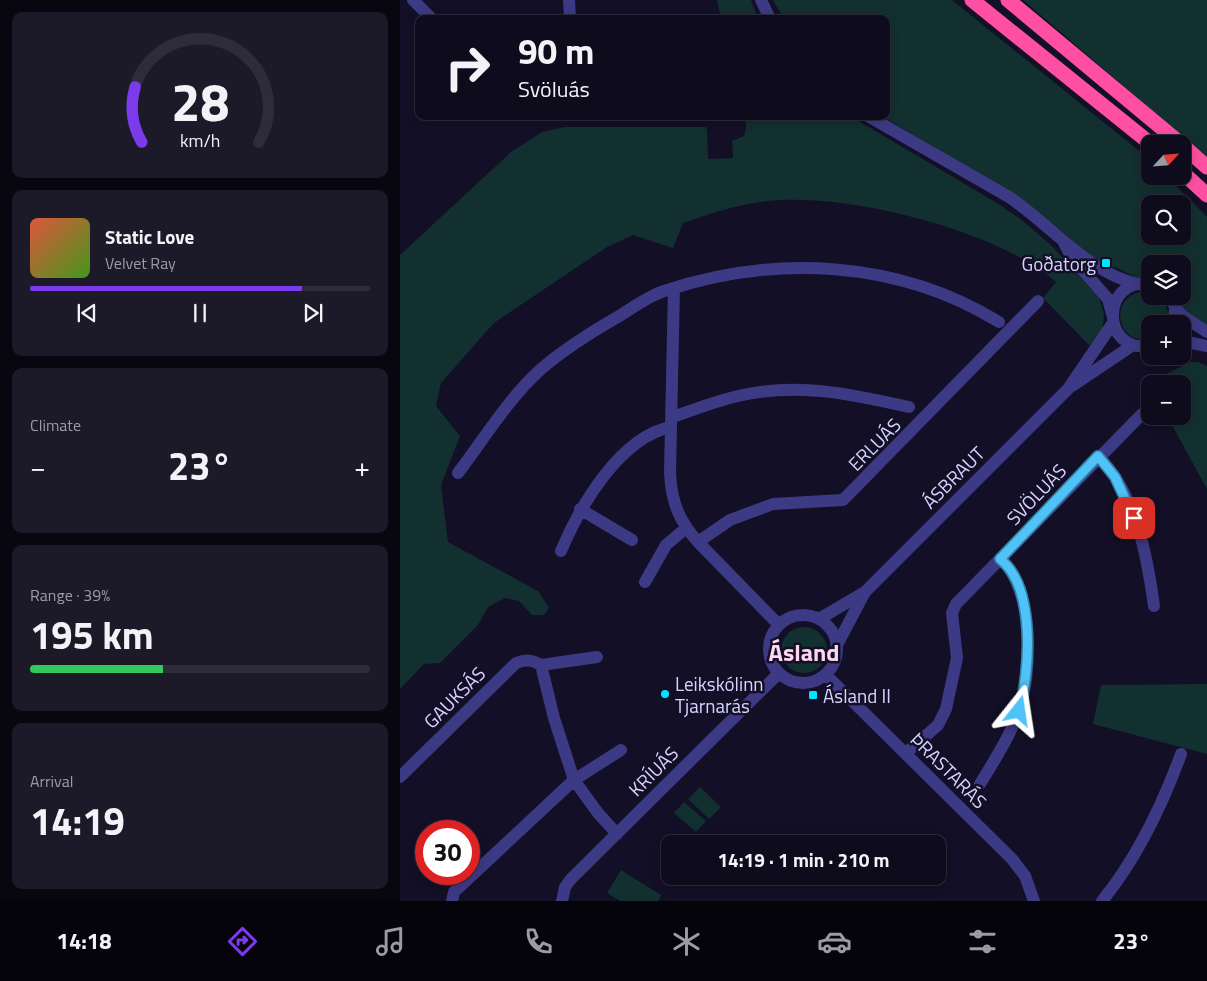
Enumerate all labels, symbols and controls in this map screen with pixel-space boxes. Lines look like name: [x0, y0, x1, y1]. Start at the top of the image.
text: 90 m: [518, 24, 594, 78]
icon: right: [435, 35, 500, 100]
text: 28: [171, 62, 229, 141]
text: Svöluás: [518, 72, 590, 106]
text: km/h: [180, 127, 220, 154]
north arrow: [1141, 135, 1191, 185]
map controls: [1141, 135, 1191, 425]
button: search: [1141, 195, 1191, 245]
text: Static Love: [105, 222, 194, 251]
place label: Goðatorg: [1021, 249, 1096, 278]
text: Velvet Ray: [105, 251, 176, 275]
button: layers: [1141, 255, 1191, 305]
marker: Goðatorg: [1100, 257, 1112, 269]
icon: previous: [73, 299, 101, 327]
icon: pause: [186, 299, 214, 327]
icon: next: [299, 299, 327, 327]
button: +: [1141, 315, 1191, 365]
button: −: [1141, 375, 1191, 425]
street label: ERLUÁS: [841, 411, 907, 477]
text: Climate: [30, 413, 81, 437]
text: 23°: [168, 437, 232, 495]
street label: ÁSBRAUT: [915, 439, 991, 515]
text: −: [30, 445, 46, 488]
text: +: [354, 445, 370, 488]
street label: SVÖLUÁS: [999, 457, 1073, 531]
pin: [1113, 497, 1155, 539]
icon: arrive: [1120, 504, 1148, 532]
text: Range · 39%: [30, 583, 110, 607]
text: 195 km: [30, 606, 154, 664]
district label: Ásland: [769, 634, 839, 670]
street label: GAUKSÁS: [416, 659, 492, 735]
place label: Leikskólinn Tjarnarás: [675, 669, 764, 720]
place label: Ásland II: [823, 681, 891, 710]
position arrow: [992, 684, 1044, 736]
marker: Leikskólinn Tjarnarás: [659, 688, 671, 700]
marker: Ásland II: [807, 689, 819, 701]
street label: ÞRASTARÁS: [904, 725, 994, 815]
street label: KRÍUÁS: [621, 739, 685, 803]
text: Arrival: [30, 769, 73, 793]
text: 14:19: [30, 792, 125, 850]
speed limit sign: 30: [415, 820, 480, 885]
text: 14:19 · 1 min · 210 m: [717, 845, 890, 874]
text: 14:18: [57, 924, 111, 958]
icon: directions: [225, 924, 260, 959]
icon: music: [373, 924, 408, 959]
icon: phone: [521, 924, 556, 959]
icon: climate: [669, 924, 704, 959]
icon: car: [817, 924, 852, 959]
icon: filters: [965, 924, 1000, 959]
text: 23°: [1113, 924, 1150, 958]

